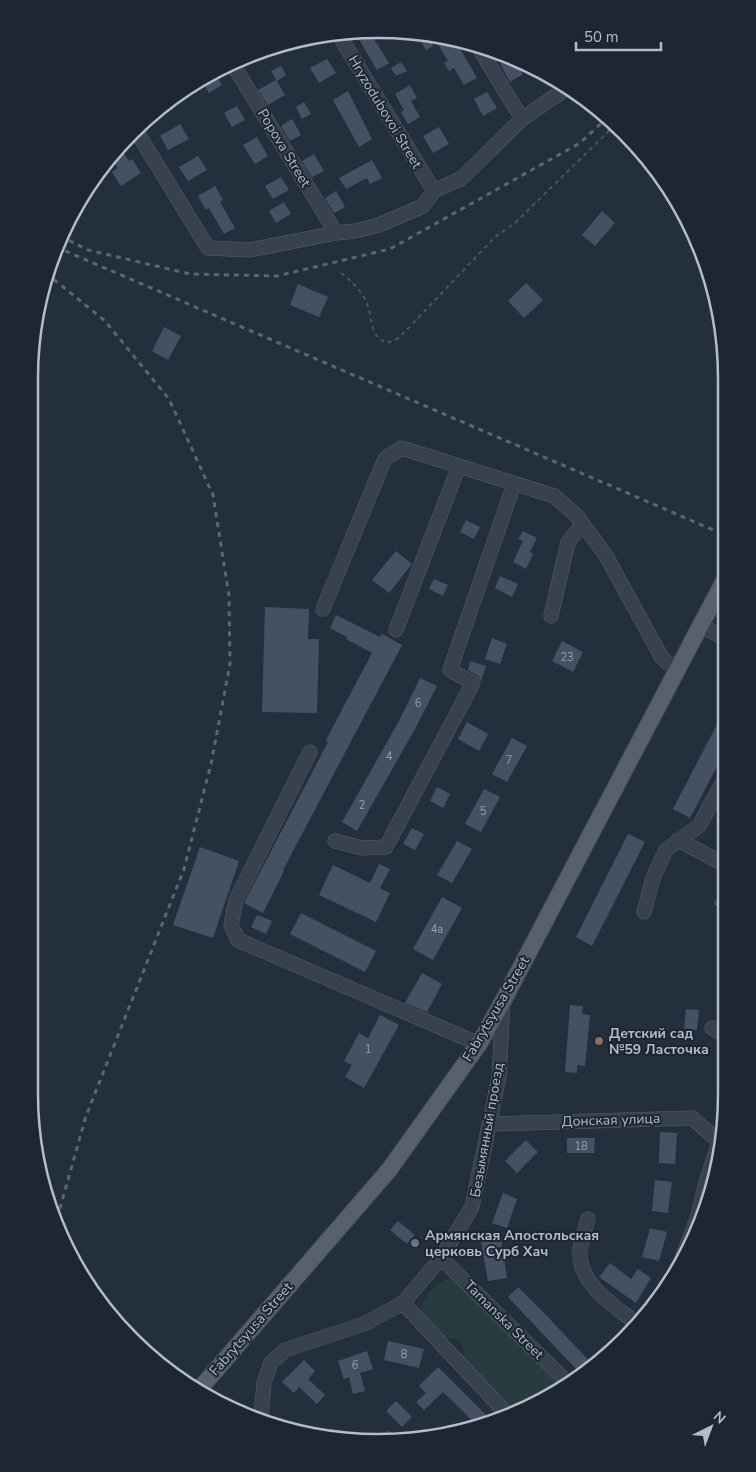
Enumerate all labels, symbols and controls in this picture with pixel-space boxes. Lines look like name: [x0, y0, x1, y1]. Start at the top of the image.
scale bar: [576, 20, 661, 52]
text: 50 m: [584, 27, 619, 47]
street label: Hryzodubovoi Street: [344, 52, 426, 172]
street label: Popova Street: [253, 105, 315, 191]
house number: 23: [560, 650, 574, 665]
house number: 6: [415, 696, 422, 711]
house number: 4: [386, 749, 393, 764]
house number: 7: [506, 753, 512, 768]
house number: 2: [359, 798, 365, 813]
house number: 5: [480, 804, 487, 819]
house number: 4а: [431, 922, 443, 937]
street label: Fabrytsyusa Street: [458, 953, 534, 1065]
place label: Детский сад №59 Ласточка: [609, 1024, 709, 1059]
marker: Детский сад №59 Ласточка: [593, 1035, 605, 1047]
house number: 1: [365, 1042, 371, 1057]
street label: Безымянный проезд: [466, 1061, 508, 1199]
street label: Донская улица: [561, 1109, 661, 1131]
house number: 18: [574, 1139, 588, 1154]
place label: Армянская Апостольская церковь Сурб Хач: [425, 1226, 599, 1261]
marker: Армянская Апостольская церковь Сурб Хач: [409, 1237, 421, 1249]
street label: Tamanska Street: [460, 1276, 548, 1364]
street label: Fabrytsyusa Street: [205, 1278, 297, 1380]
house number: 8: [401, 1347, 408, 1362]
house number: 6: [352, 1358, 359, 1373]
north arrow: [686, 1402, 736, 1452]
text: N: [709, 1407, 730, 1428]

